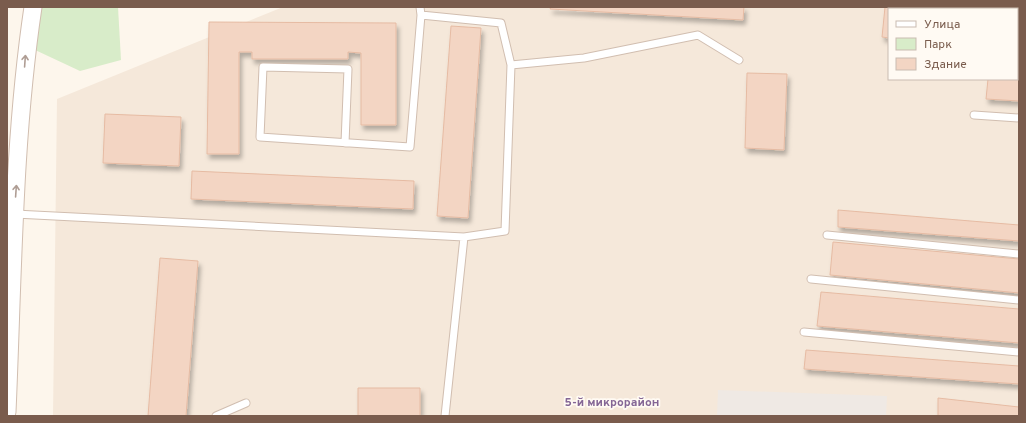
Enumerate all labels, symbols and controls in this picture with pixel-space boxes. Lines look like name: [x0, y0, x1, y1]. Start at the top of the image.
legend: [888, 8, 1018, 80]
text: Улица: [924, 17, 960, 33]
text: Парк: [924, 37, 952, 53]
one-way arrow: [21, 55, 29, 68]
text: Здание: [924, 57, 967, 73]
one-way arrow: [12, 185, 19, 198]
district label: 5-й микрорайон: [565, 395, 659, 411]

